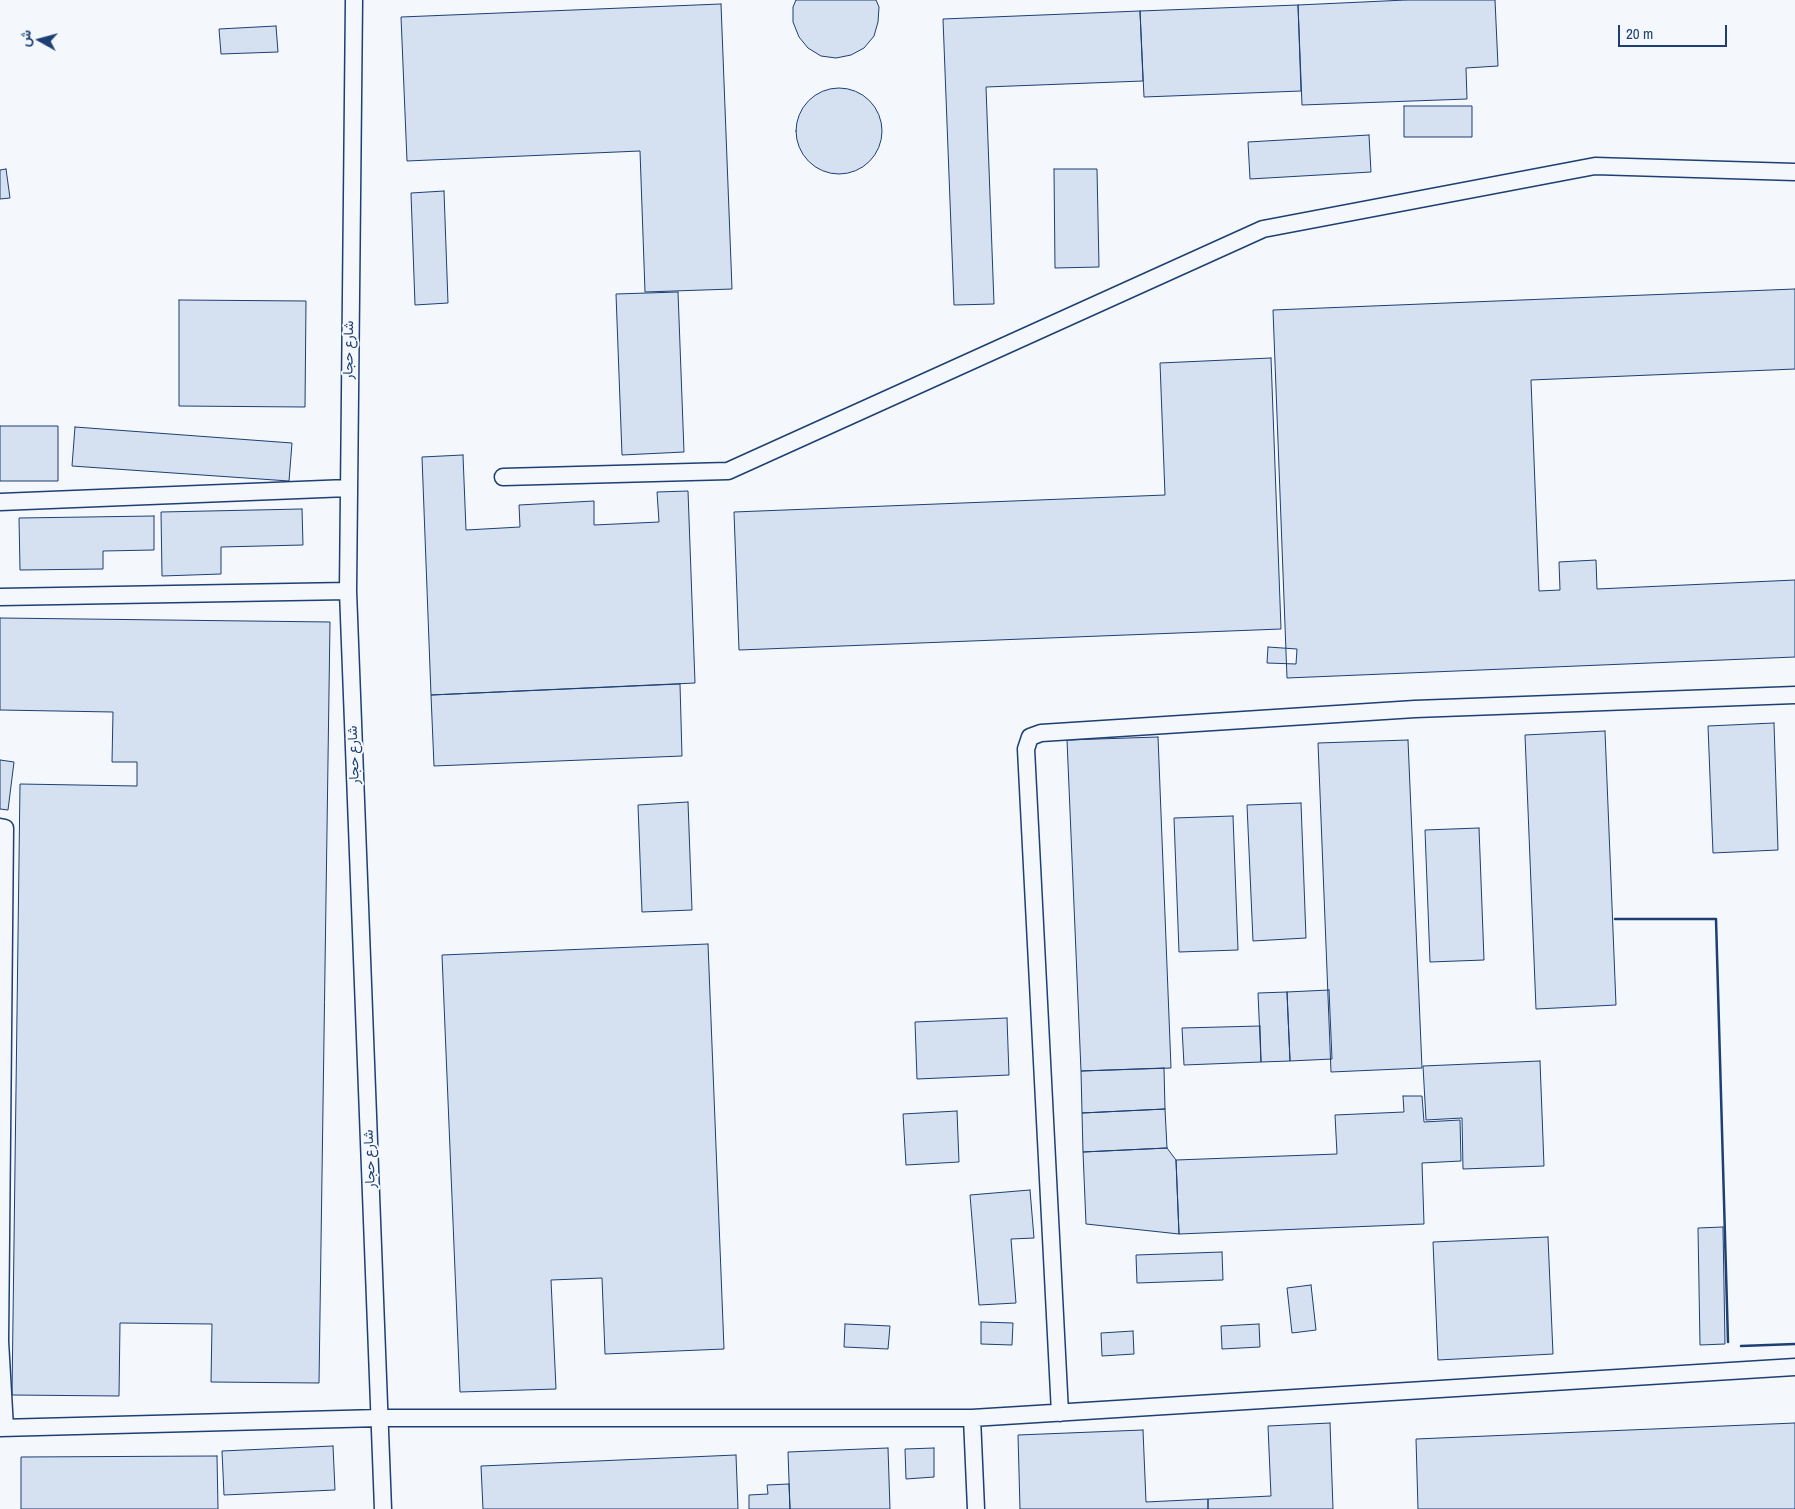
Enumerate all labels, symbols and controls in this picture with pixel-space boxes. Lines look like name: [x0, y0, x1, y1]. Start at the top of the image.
north arrow: [15, 15, 65, 65]
scale bar: [1620, 15, 1729, 47]
text: 20 m: [1626, 23, 1653, 44]
text: ش: [15, 29, 35, 48]
street label: شارع حجار: [340, 320, 358, 380]
street label: شارع حجار: [345, 725, 363, 785]
street label: شارع حجار: [361, 1129, 379, 1189]

